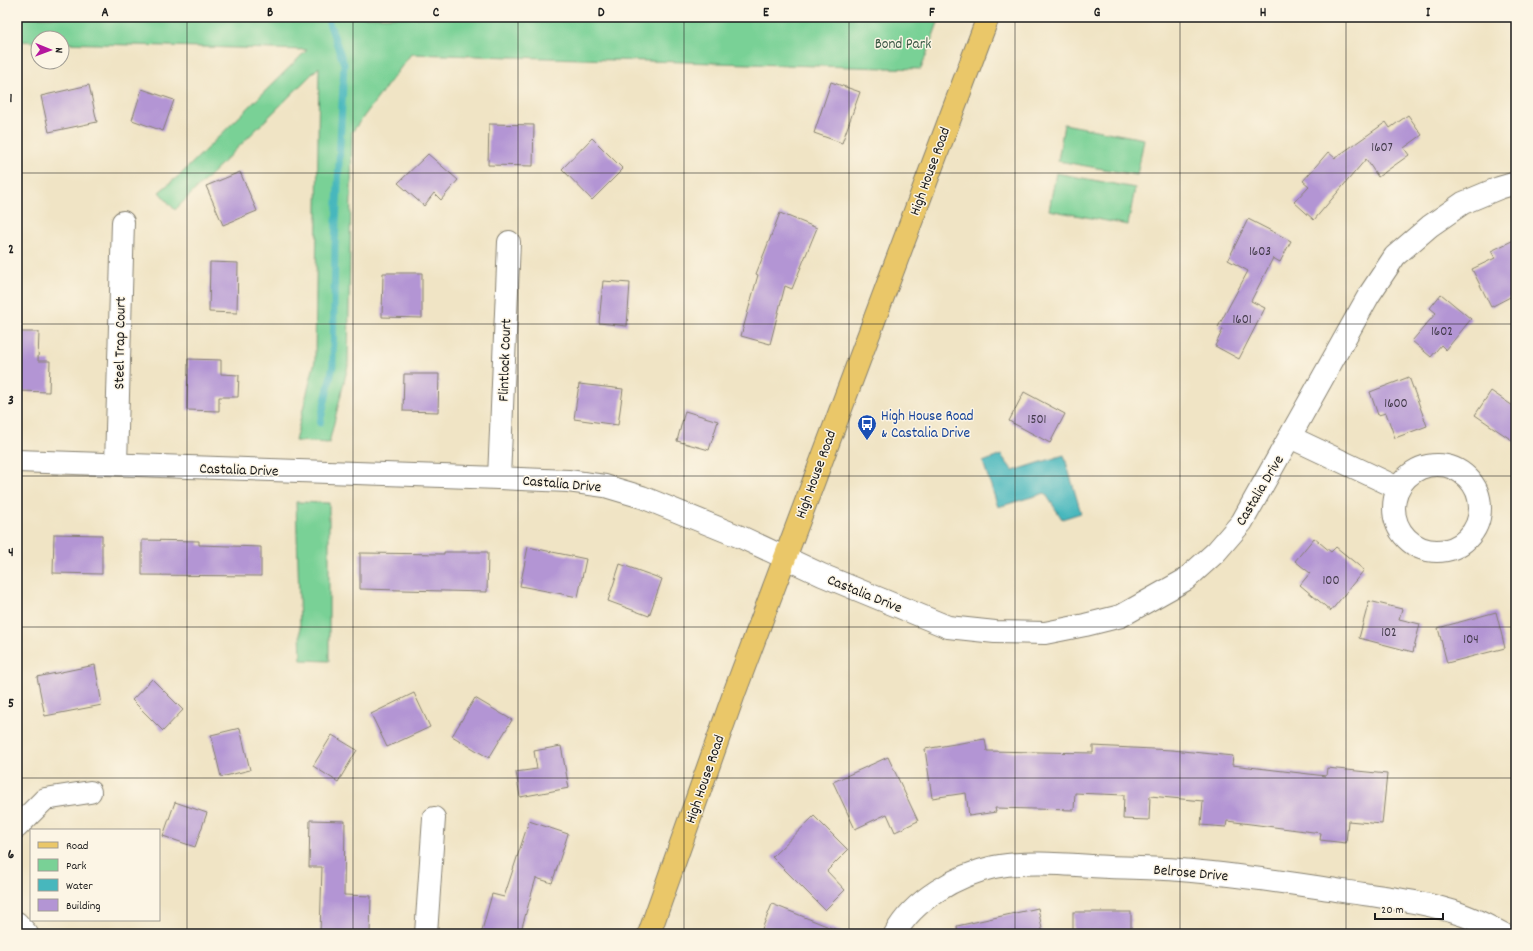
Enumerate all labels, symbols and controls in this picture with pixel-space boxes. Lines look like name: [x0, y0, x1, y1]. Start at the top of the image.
text: A: [101, 4, 109, 23]
text: B: [267, 4, 273, 23]
text: C: [433, 4, 440, 23]
text: D: [598, 4, 605, 23]
text: E: [763, 4, 770, 23]
text: F: [929, 4, 935, 23]
text: G: [1094, 4, 1101, 23]
text: H: [1260, 4, 1267, 23]
text: I: [1426, 4, 1431, 23]
north arrow: [30, 30, 70, 70]
park label: Bond Park: [875, 34, 931, 56]
text: N: [50, 47, 66, 54]
text: 1: [10, 90, 13, 109]
street label: High House Road: [905, 124, 957, 219]
house number: 1607: [1371, 139, 1393, 158]
text: 2: [8, 241, 14, 260]
house number: 1603: [1249, 243, 1271, 262]
street label: Steel Trap Court: [109, 296, 133, 390]
house number: 1601: [1232, 311, 1252, 330]
street label: Flintlock Court: [494, 318, 518, 402]
house number: 1602: [1431, 323, 1453, 342]
text: 3: [8, 392, 14, 411]
house number: 1600: [1384, 395, 1408, 414]
place label: High House Road & Castalia Drive: [881, 406, 974, 445]
house number: 1501: [1028, 411, 1046, 430]
bus stop icon: High House Road & Castalia Drive: [856, 413, 878, 441]
street label: High House Road: [791, 427, 843, 522]
street label: Castalia Drive: [1231, 451, 1291, 531]
street label: Castalia Drive: [199, 459, 279, 483]
street label: Castalia Drive: [522, 471, 603, 499]
text: 4: [8, 544, 14, 563]
street label: Castalia Drive: [823, 570, 905, 620]
house number: 100: [1322, 572, 1340, 591]
house number: 102: [1381, 624, 1397, 643]
house number: 104: [1463, 631, 1479, 650]
text: 5: [8, 695, 14, 714]
street label: High House Road: [680, 732, 731, 827]
legend: [30, 829, 160, 921]
text: Road: [66, 838, 88, 855]
text: 6: [8, 846, 15, 865]
text: Park: [66, 858, 87, 875]
street label: Belrose Drive: [1153, 860, 1229, 888]
text: Water: [66, 878, 93, 895]
scale bar: [1375, 895, 1443, 921]
text: Building: [66, 898, 101, 915]
text: 20 m: [1381, 902, 1404, 919]

